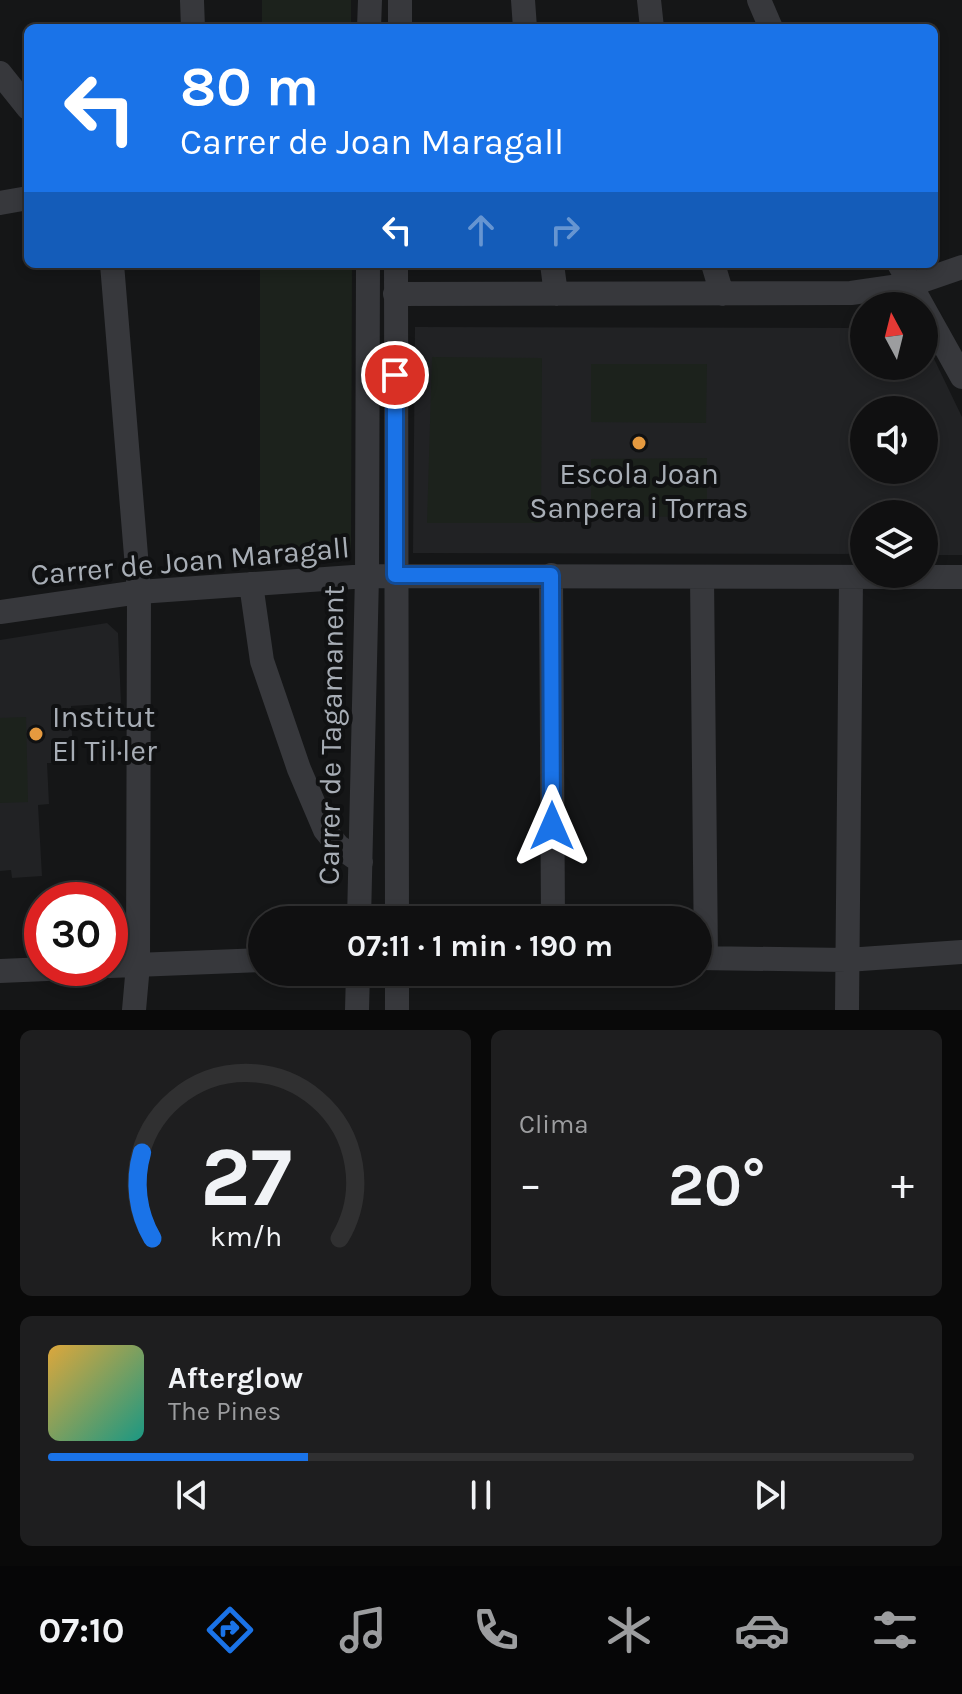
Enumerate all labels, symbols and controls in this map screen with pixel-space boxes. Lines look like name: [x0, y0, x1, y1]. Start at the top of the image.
text: 80 m: [180, 54, 319, 119]
icon: left: [48, 56, 152, 160]
text: Carrer de Joan Maragall: [180, 121, 564, 163]
icon: left: [375, 208, 419, 252]
icon: ahead: [459, 208, 503, 252]
icon: right: [543, 208, 587, 252]
north arrow: [850, 292, 938, 380]
map controls: [850, 292, 938, 588]
pin: [361, 341, 429, 409]
icon: arrive: [373, 353, 417, 397]
button: sound: [850, 396, 938, 484]
marker: Escola Joan Sanpera i Torras: [630, 434, 648, 452]
place label: Escola Joan Sanpera i Torras: [529, 456, 749, 526]
button: layers: [850, 500, 938, 588]
street label: Carrer de Joan Maragall: [29, 529, 351, 593]
street label: Carrer de Tagamanent: [310, 585, 352, 885]
place label: Institut El Til·ler: [52, 699, 157, 769]
marker: Institut El Til·ler: [27, 725, 45, 743]
position arrow: [510, 784, 594, 868]
speed limit sign: 30: [24, 882, 128, 986]
text: 07:11 · 1 min · 190 m: [347, 928, 613, 964]
text: Clima: [519, 1109, 589, 1140]
text: 27: [200, 1129, 291, 1226]
text: 20°: [668, 1150, 765, 1220]
text: −: [519, 1159, 542, 1210]
text: +: [891, 1159, 914, 1210]
text: km/h: [209, 1220, 282, 1253]
text: Afterglow: [168, 1360, 303, 1396]
text: The Pines: [168, 1396, 281, 1427]
icon: previous: [170, 1473, 214, 1517]
icon: pause: [459, 1473, 503, 1517]
icon: next: [748, 1473, 792, 1517]
icon: directions: [202, 1602, 258, 1658]
icon: music: [335, 1602, 391, 1658]
icon: phone: [468, 1602, 524, 1658]
icon: climate: [601, 1602, 657, 1658]
icon: car: [734, 1602, 790, 1658]
icon: filters: [867, 1602, 923, 1658]
text: 07:10: [39, 1609, 125, 1651]

